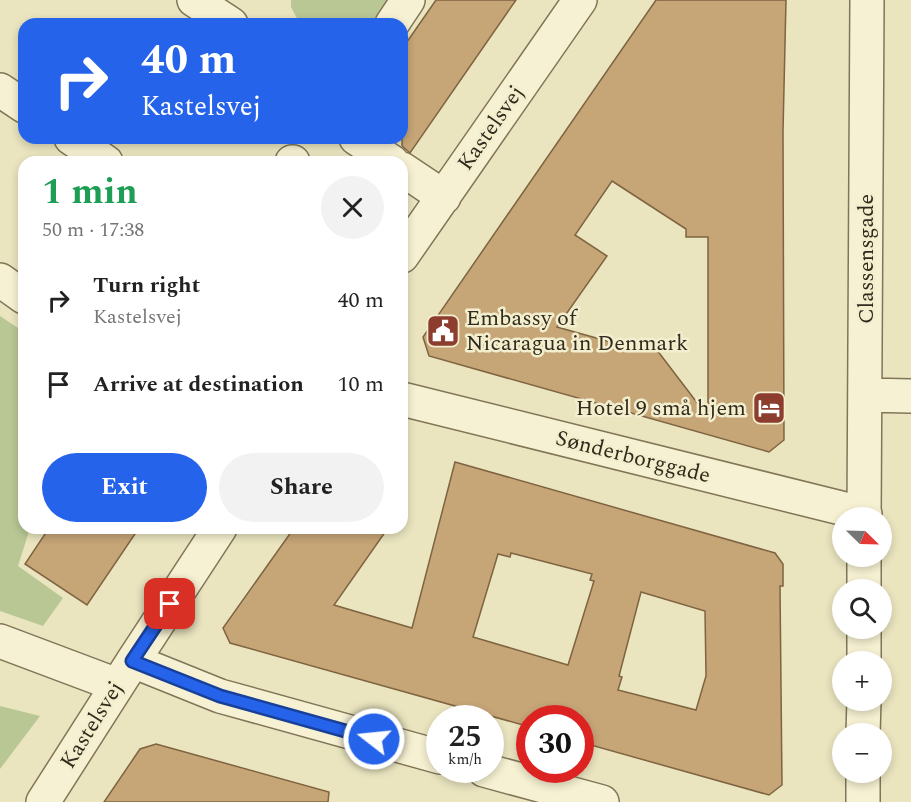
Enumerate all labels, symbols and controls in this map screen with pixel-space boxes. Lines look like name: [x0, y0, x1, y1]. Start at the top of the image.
text: 40 m: [141, 29, 236, 92]
icon: right: [42, 42, 120, 120]
street label: Kastelsvej: [449, 78, 533, 178]
text: Kastelsvej: [141, 86, 261, 128]
text: 1 min: [42, 165, 138, 220]
button: close: [321, 176, 384, 239]
street label: Classensgade: [850, 194, 883, 324]
text: 50 m · 17:38: [42, 215, 144, 245]
text: Turn right: [93, 269, 200, 302]
icon: right: [42, 284, 75, 317]
text: 40 m: [338, 284, 384, 317]
text: Kastelsvej: [93, 302, 182, 332]
place label: Embassy of Nicaragua in Denmark: [466, 302, 688, 360]
public building icon: Embassy of Nicaragua in Denmark: [425, 313, 461, 349]
icon: arrive: [42, 368, 75, 401]
text: Arrive at destination: [93, 368, 304, 401]
text: 10 m: [338, 368, 384, 401]
hotel icon: Hotel 9 små hjem: [751, 390, 787, 426]
place label: Hotel 9 små hjem: [576, 392, 746, 425]
street label: Sønderborggade: [552, 422, 714, 492]
button: Exit: [42, 453, 207, 522]
button: Share: [219, 453, 384, 522]
north arrow: [832, 507, 892, 567]
map controls: [832, 507, 892, 783]
pin: [144, 578, 195, 629]
button: search: [832, 579, 892, 639]
icon: arrive: [153, 587, 186, 620]
button: +: [832, 651, 892, 711]
street label: Kastelsvej: [52, 675, 132, 775]
speed limit sign: 30: [516, 705, 594, 783]
position arrow: [342, 707, 406, 771]
text: 25: [448, 714, 482, 760]
button: −: [832, 723, 892, 783]
text: km/h: [448, 748, 482, 771]

